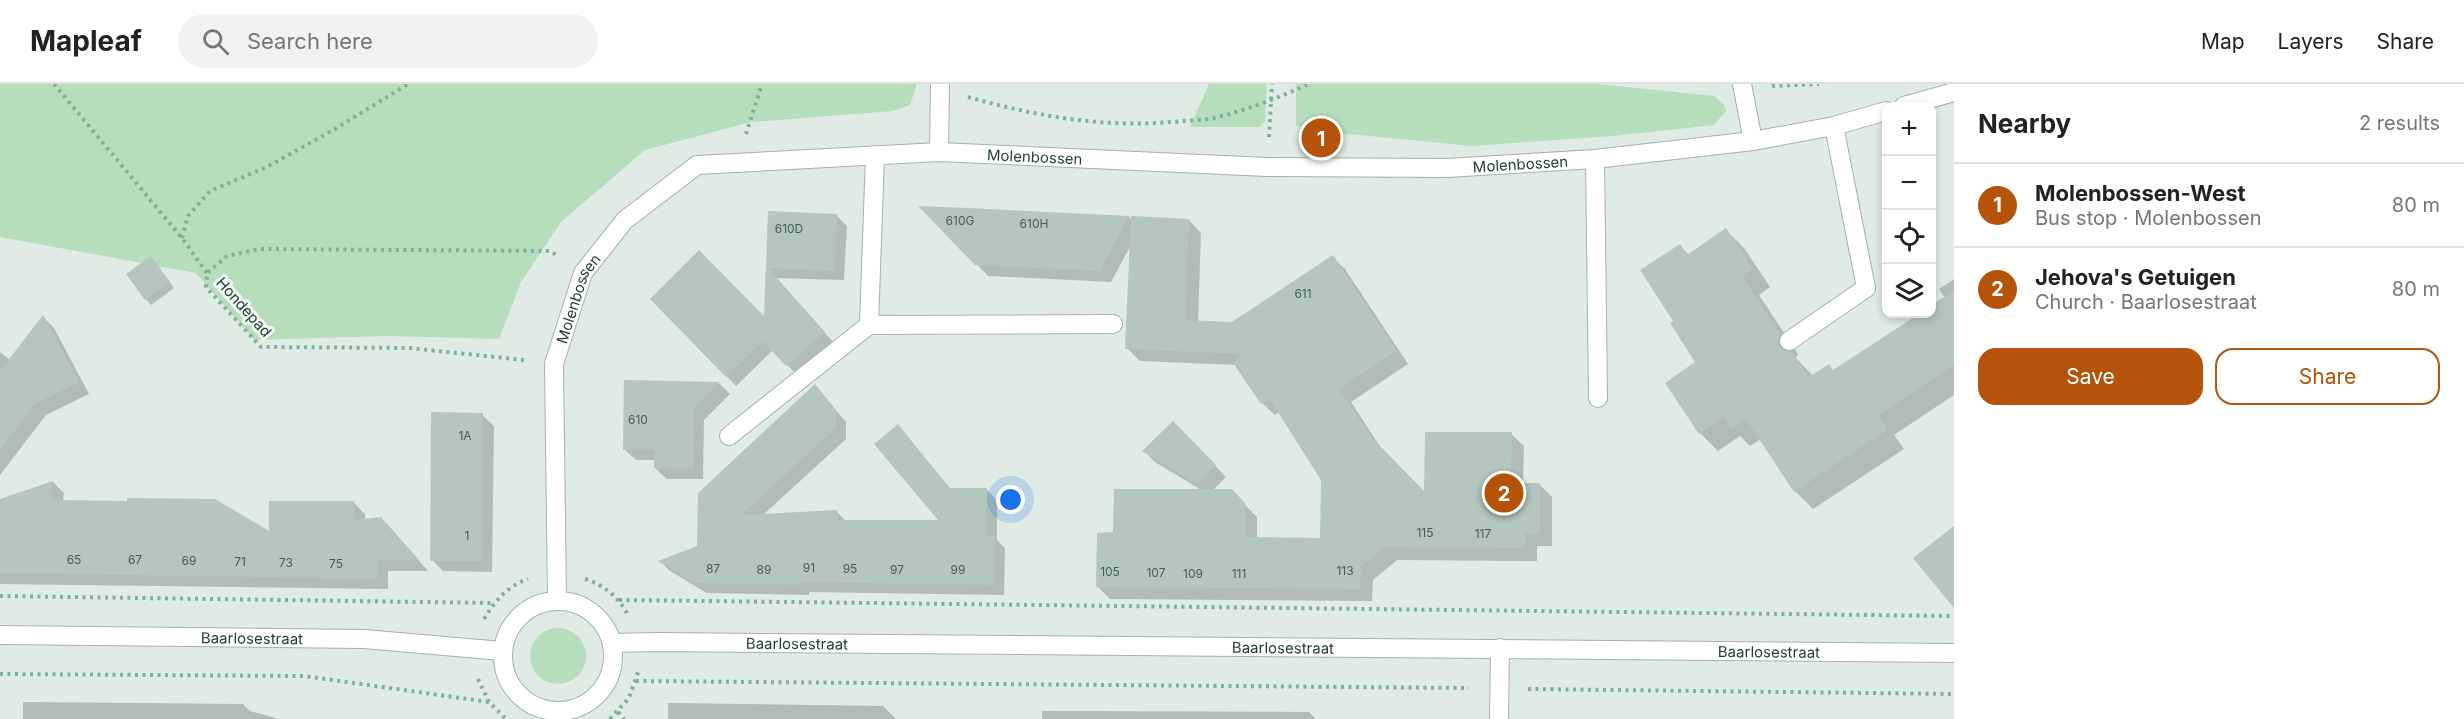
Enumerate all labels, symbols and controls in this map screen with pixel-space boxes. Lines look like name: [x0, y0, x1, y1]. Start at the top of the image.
search box: [178, 14, 598, 68]
text: Mapleaf: [30, 24, 142, 58]
icon: search: [199, 25, 232, 58]
text: Search here: [247, 28, 373, 54]
text: Map: [2201, 29, 2245, 54]
text: Layers: [2278, 29, 2344, 54]
text: Share: [2377, 29, 2434, 54]
map controls: [1882, 102, 1936, 318]
button: +: [1882, 102, 1936, 156]
text: Nearby: [1978, 108, 2071, 139]
text: 2 results: [2359, 111, 2440, 135]
pin: 1: [1302, 116, 1340, 160]
street label: Molenbossen: [987, 145, 1083, 168]
street label: Molenbossen: [1472, 151, 1569, 176]
button: −: [1882, 156, 1936, 210]
text: Molenbossen-West: [2035, 180, 2246, 206]
text: 1: [1993, 193, 2002, 217]
text: 80 m: [2392, 193, 2440, 217]
text: Bus stop · Molenbossen: [2035, 206, 2261, 230]
button: locate: [1882, 210, 1936, 264]
house number: 610G: [946, 213, 974, 228]
house number: 610H: [1020, 216, 1048, 231]
house number: 610D: [775, 221, 803, 236]
street label: Molenbossen: [552, 250, 604, 346]
button: layers: [1882, 264, 1936, 318]
text: Jehova's Getuigen: [2035, 264, 2236, 290]
street label: Hondepad: [212, 273, 276, 341]
text: 2: [1991, 277, 2004, 301]
text: 80 m: [2392, 277, 2440, 301]
house number: 611: [1294, 286, 1312, 301]
text: Church · Baarlosestraat: [2035, 290, 2257, 314]
button: Save: [1978, 348, 2203, 405]
button: Share: [2215, 348, 2440, 405]
house number: 610: [628, 412, 648, 427]
house number: 1A: [458, 428, 472, 443]
pin: 2: [1484, 470, 1524, 516]
your location: [996, 485, 1025, 514]
house number: 115: [1416, 525, 1434, 540]
house number: 117: [1475, 526, 1491, 541]
house number: 1: [465, 528, 469, 543]
house number: 65: [67, 552, 81, 567]
house number: 67: [128, 552, 142, 567]
house number: 69: [182, 553, 196, 568]
house number: 71: [234, 554, 246, 569]
house number: 73: [279, 555, 293, 570]
house number: 75: [329, 556, 343, 571]
house number: 91: [803, 560, 815, 575]
house number: 87: [706, 561, 720, 576]
house number: 95: [843, 561, 857, 576]
house number: 89: [757, 562, 771, 577]
house number: 97: [890, 562, 904, 577]
house number: 99: [951, 562, 965, 577]
house number: 113: [1336, 563, 1354, 578]
house number: 105: [1100, 564, 1120, 579]
house number: 107: [1146, 565, 1166, 580]
house number: 109: [1183, 566, 1203, 581]
house number: 111: [1232, 566, 1246, 581]
street label: Baarlosestraat: [201, 628, 303, 648]
street label: Baarlosestraat: [746, 633, 848, 653]
street label: Baarlosestraat: [1232, 637, 1334, 657]
street label: Baarlosestraat: [1718, 641, 1820, 661]

